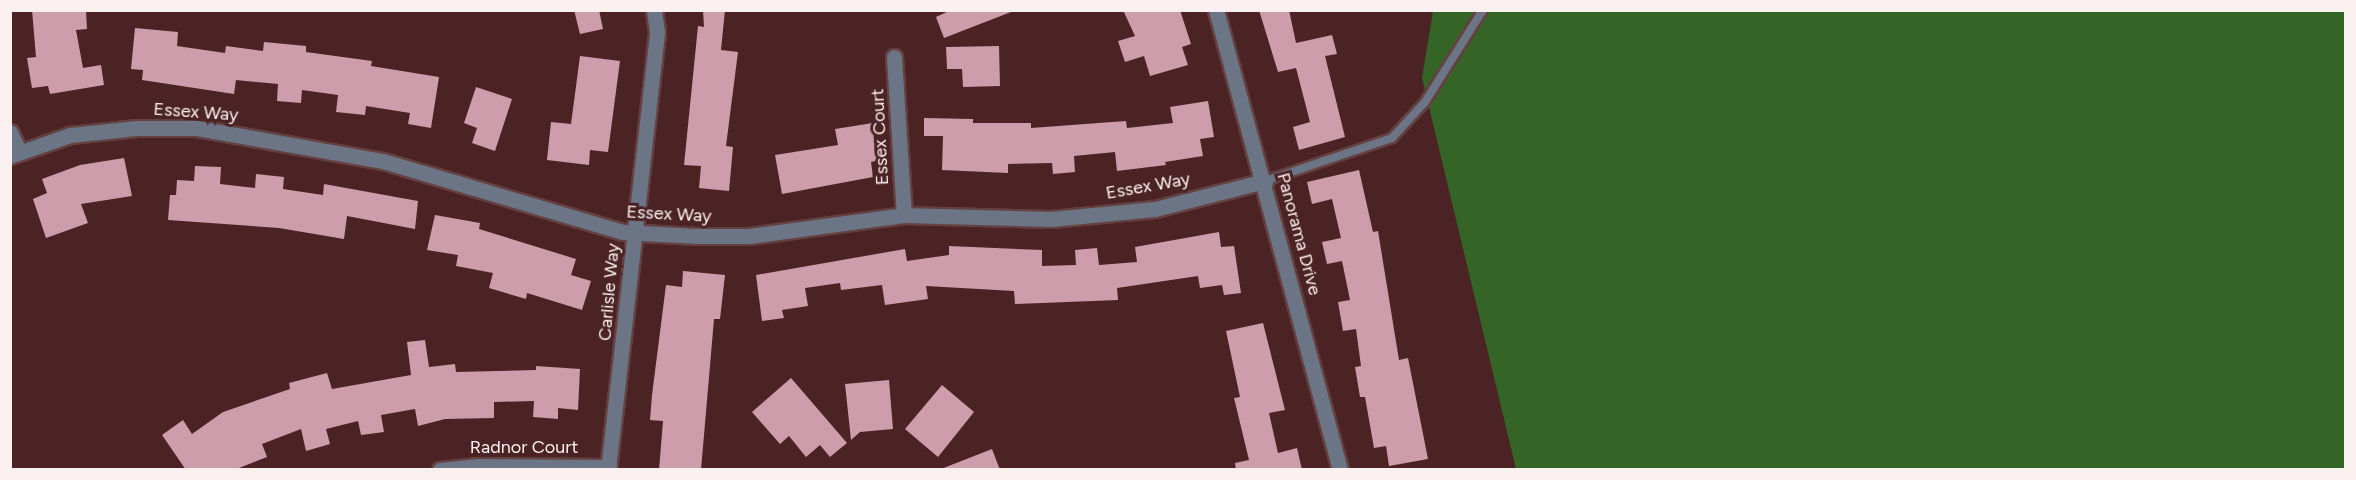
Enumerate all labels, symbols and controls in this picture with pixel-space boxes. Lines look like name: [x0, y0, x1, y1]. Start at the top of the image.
street label: Essex Court: [867, 88, 893, 186]
street label: Essex Way: [153, 98, 239, 126]
street label: Essex Way: [1104, 168, 1192, 204]
street label: Panorama Drive: [1272, 170, 1326, 298]
street label: Essex Way: [626, 201, 712, 227]
street label: Carlisle Way: [594, 242, 624, 342]
street label: Radnor Court: [470, 436, 578, 458]

